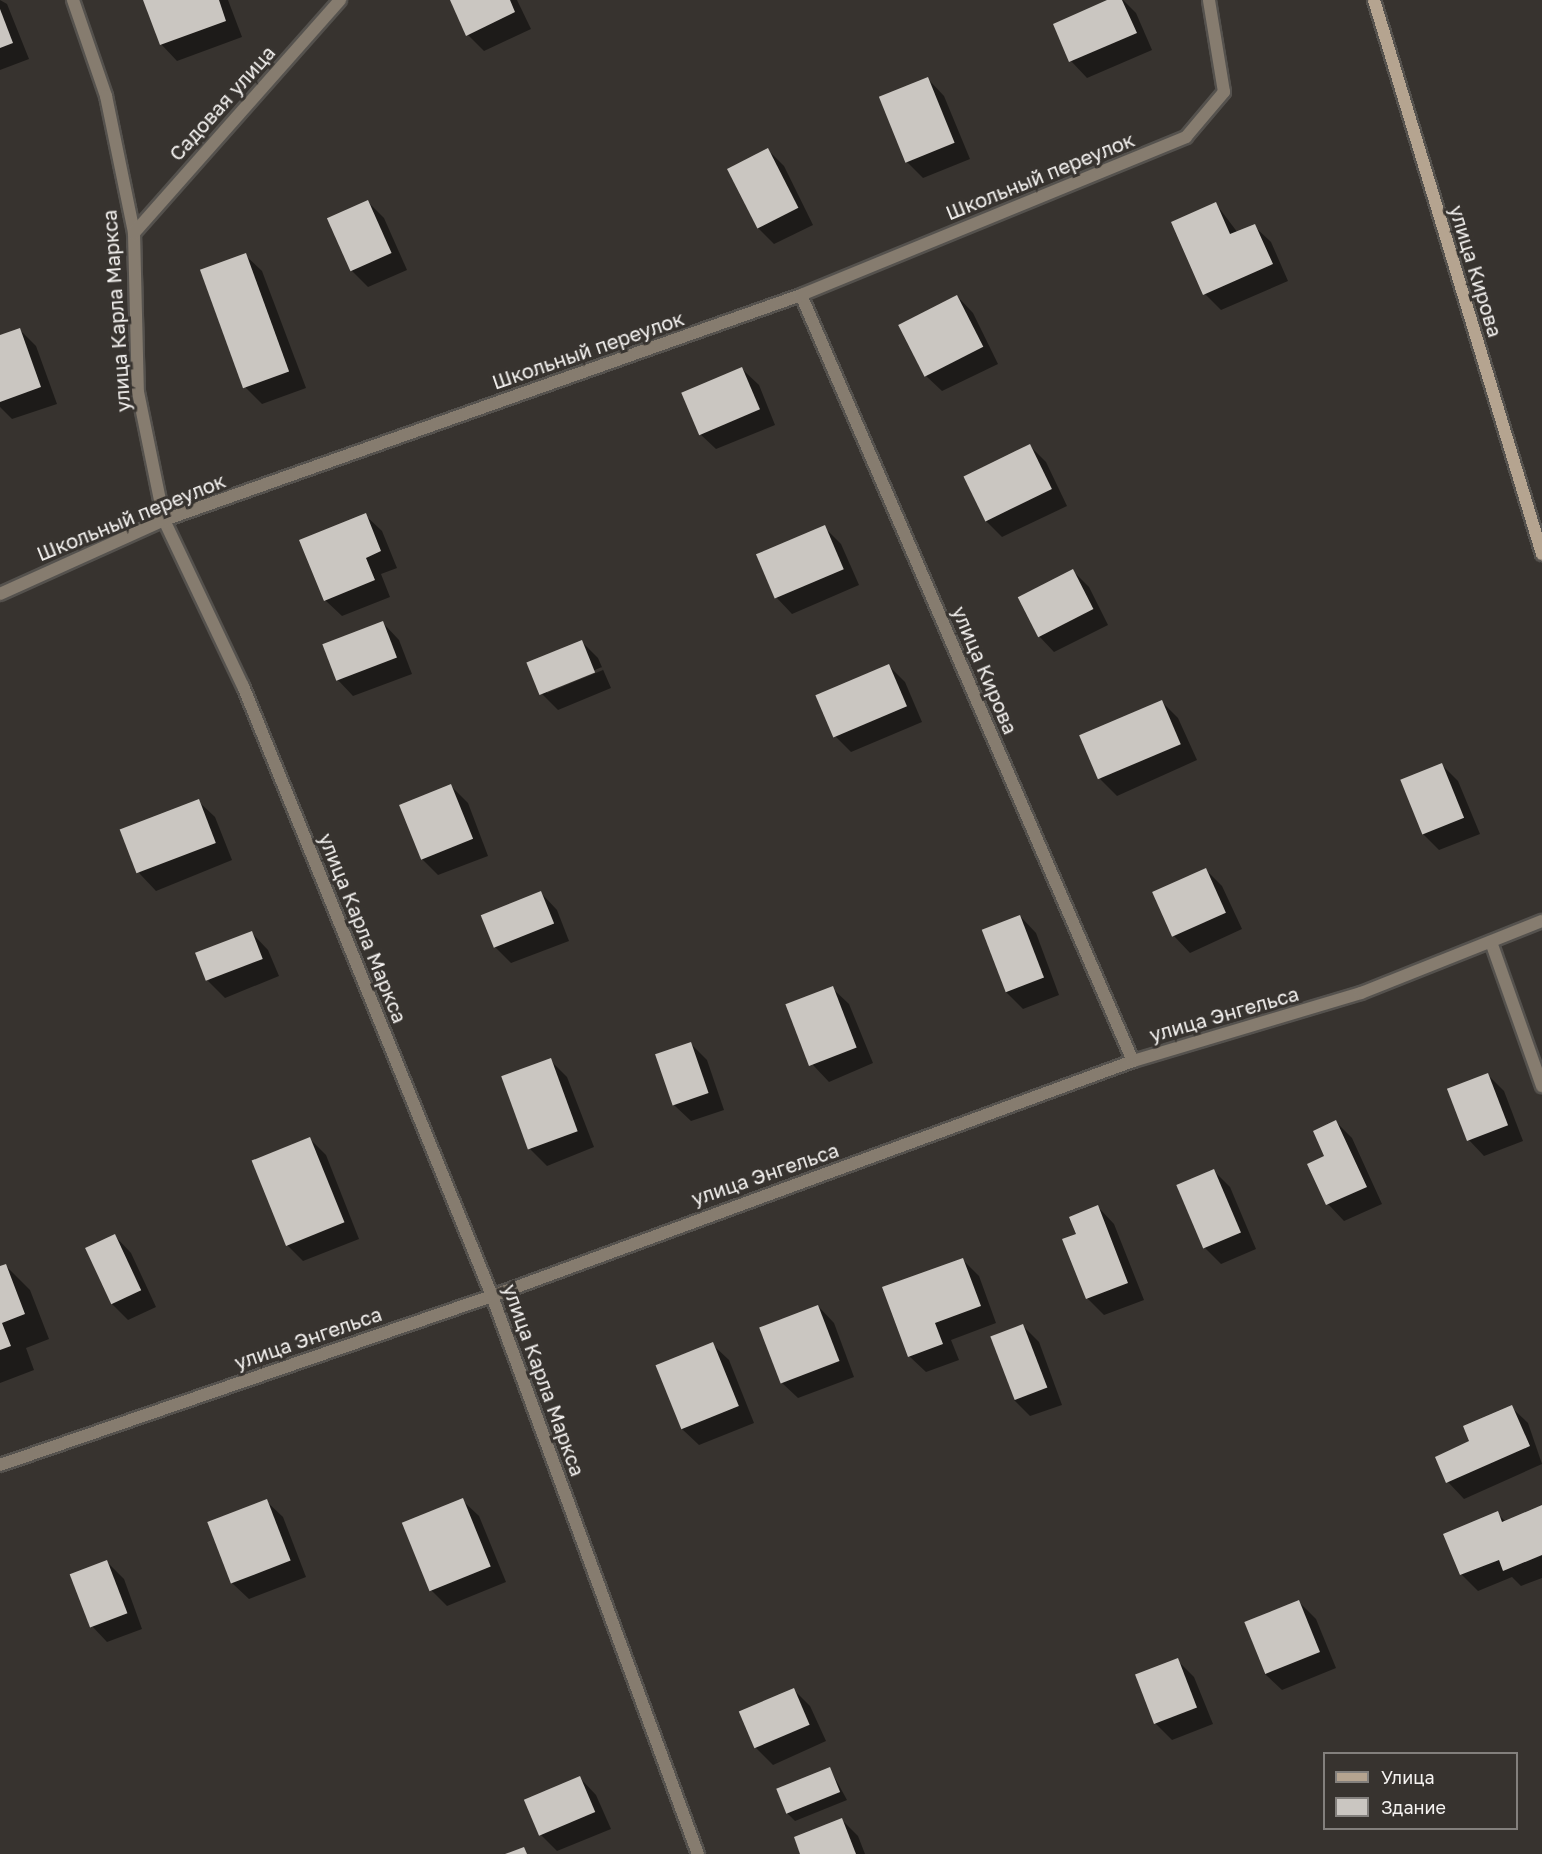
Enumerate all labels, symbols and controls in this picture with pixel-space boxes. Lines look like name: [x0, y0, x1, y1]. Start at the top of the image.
street label: Садовая улица: [164, 40, 280, 166]
street label: Школьный переулок: [942, 127, 1138, 225]
street label: улица Кирова: [1445, 202, 1507, 340]
street label: улица Карла Маркса: [97, 209, 135, 413]
street label: Школьный переулок: [489, 306, 687, 394]
street label: Школьный переулок: [33, 468, 229, 566]
street label: улица Кирова: [947, 602, 1023, 738]
street label: улица Карла Маркса: [314, 829, 412, 1027]
street label: улица Энгельса: [1146, 981, 1302, 1047]
street label: улица Энгельса: [688, 1138, 842, 1210]
street label: улица Карла Маркса: [498, 1281, 590, 1479]
street label: улица Энгельса: [231, 1302, 385, 1374]
legend: [1323, 1752, 1518, 1830]
text: Улица: [1381, 1766, 1435, 1788]
text: Здание: [1381, 1796, 1446, 1818]

